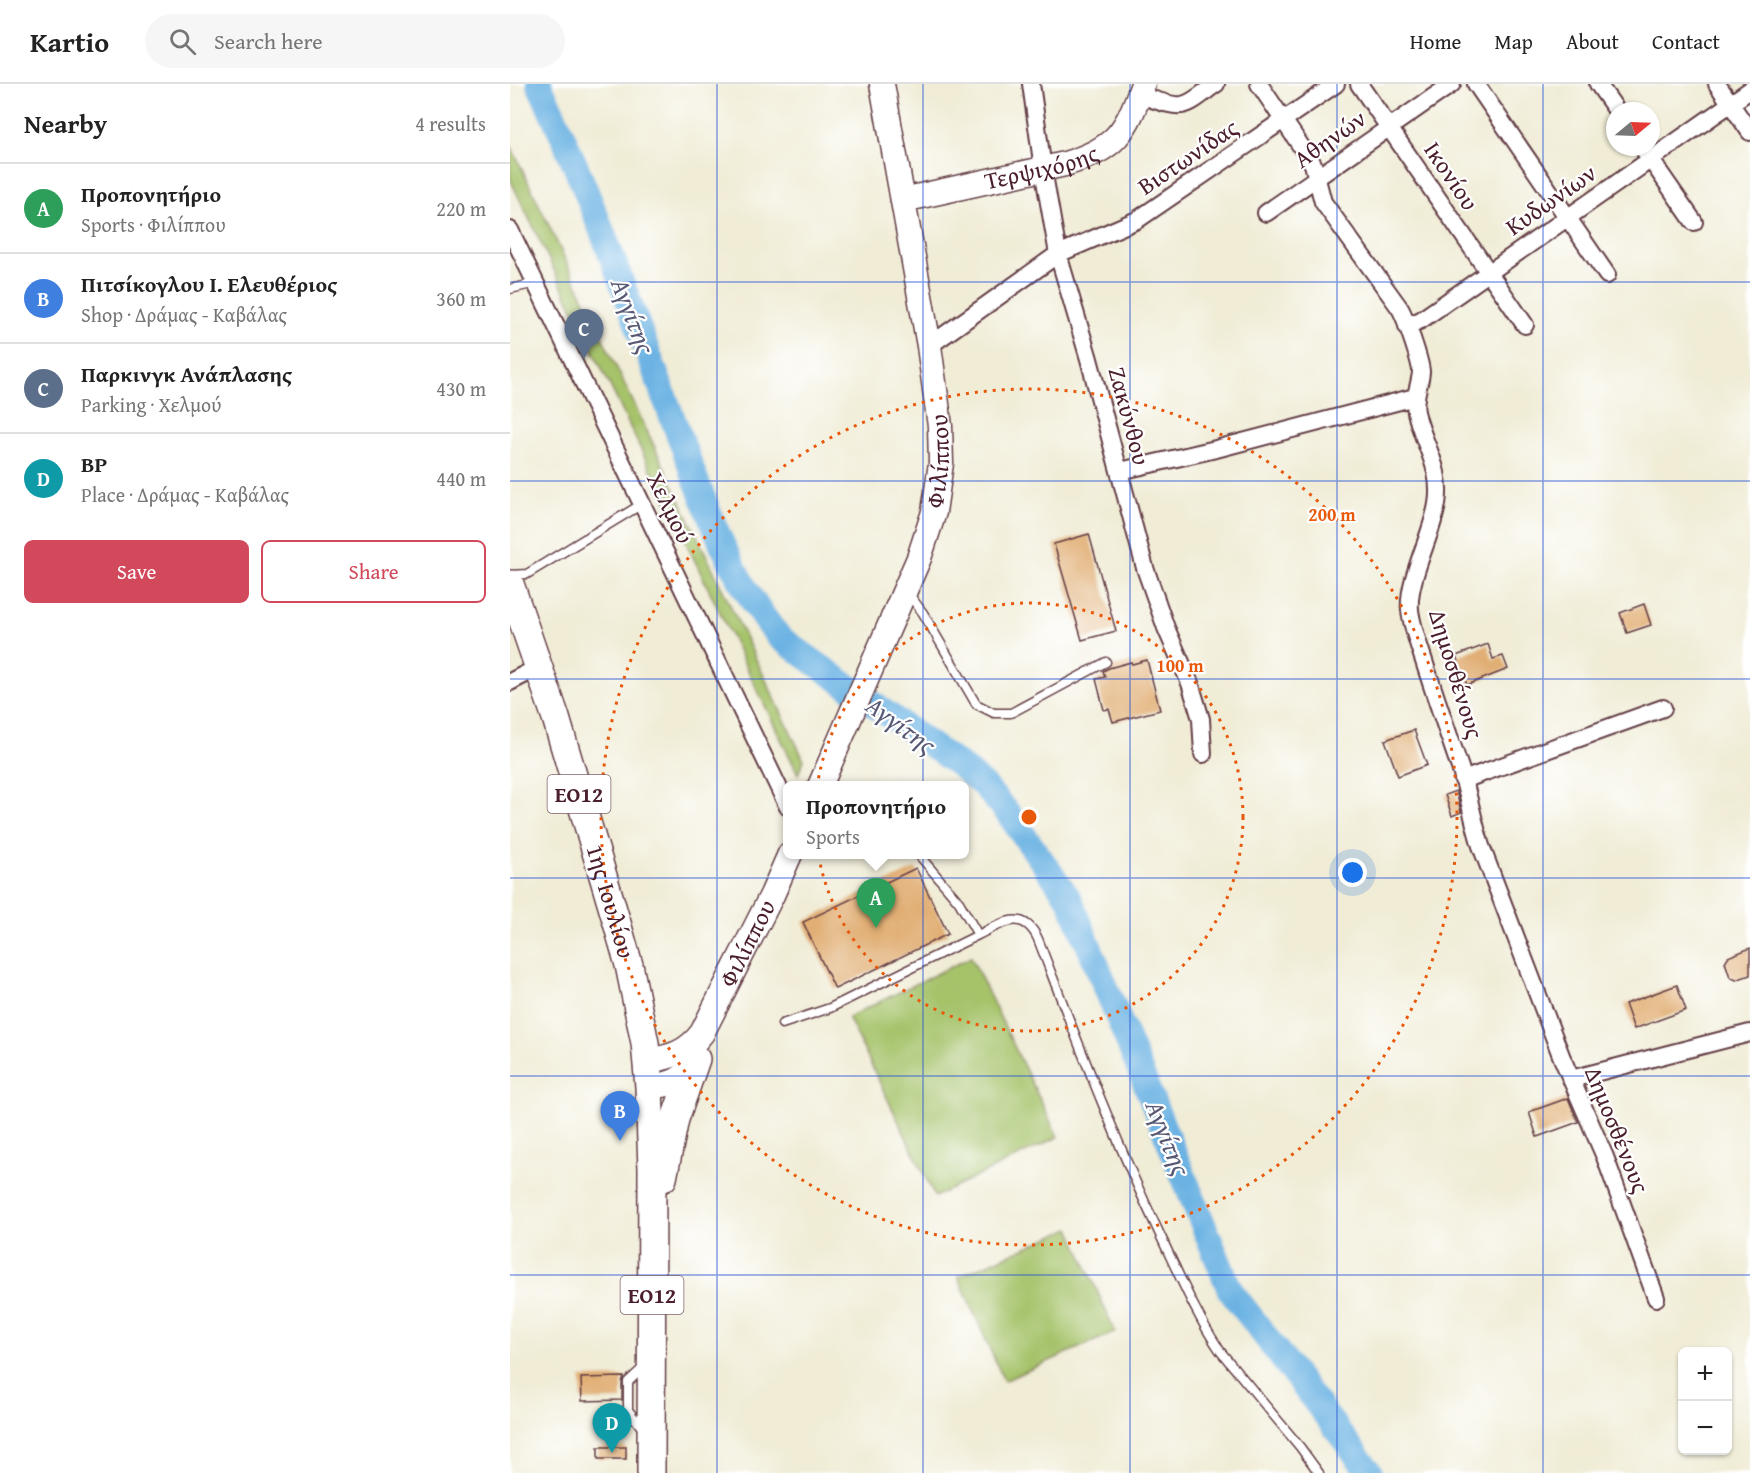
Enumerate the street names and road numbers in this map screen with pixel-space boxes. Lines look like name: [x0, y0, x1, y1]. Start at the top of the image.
street label: Αθηνών: [1286, 101, 1373, 176]
street label: Βιστωνίδας: [1130, 110, 1245, 203]
street label: Ικονίου: [1415, 134, 1487, 217]
street label: Τερψιχόρης: [981, 136, 1104, 198]
street label: Κυδωνίων: [1498, 155, 1603, 244]
street label: Ζακύνθου: [1100, 363, 1159, 469]
street label: Φιλίππου: [917, 412, 958, 510]
street label: Χελμού: [638, 466, 703, 549]
street label: Δημοσθένους: [1420, 605, 1493, 743]
road number: ΕΟ12: [548, 775, 610, 813]
street label: 1ης Ιουλίου: [578, 840, 644, 962]
street label: Φιλίππου: [710, 893, 784, 993]
street label: Δημοσθένους: [1576, 1061, 1659, 1198]
road number: ΕΟ12: [620, 1276, 684, 1314]

